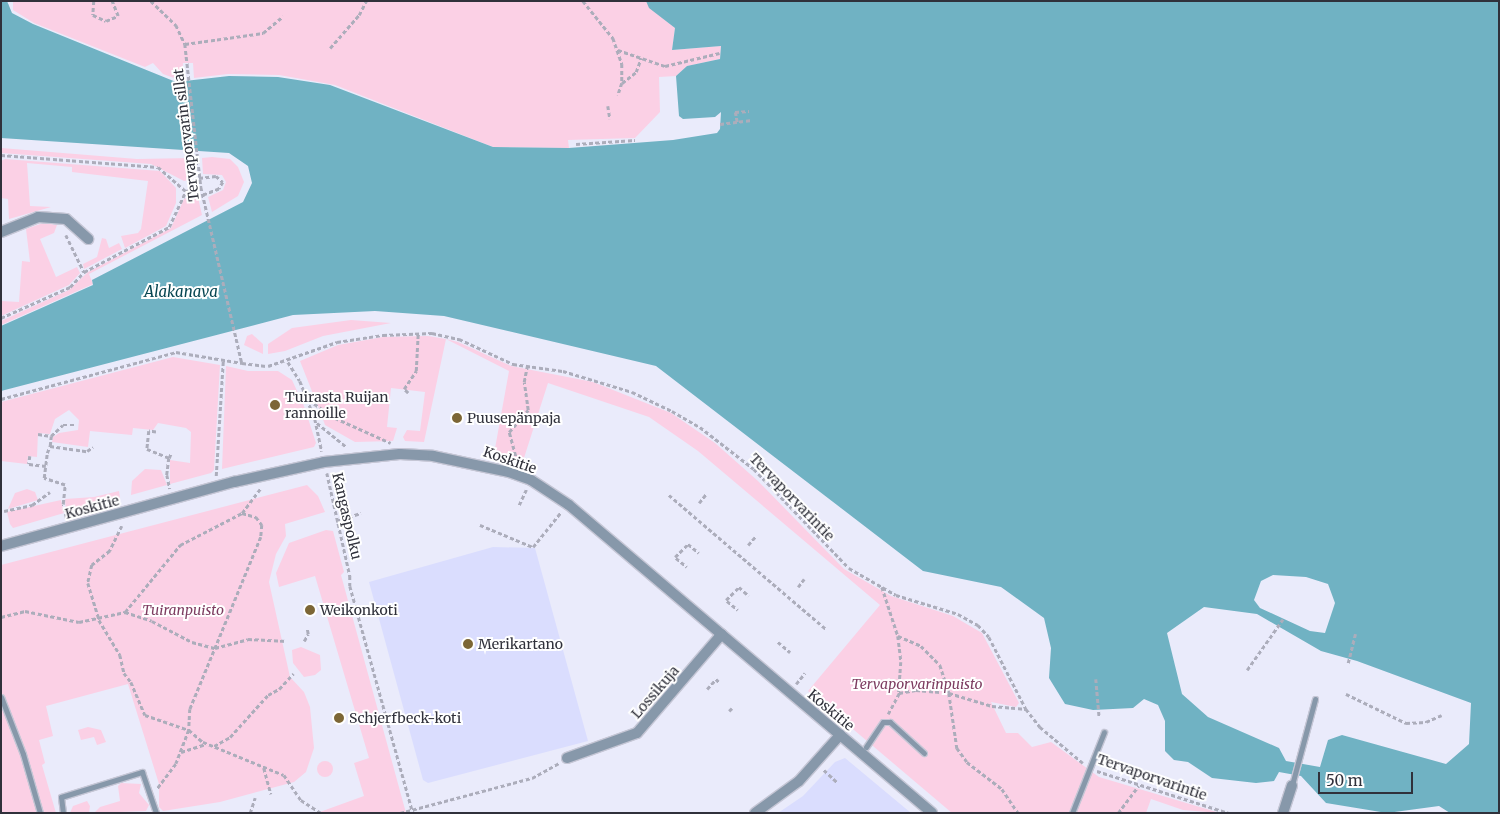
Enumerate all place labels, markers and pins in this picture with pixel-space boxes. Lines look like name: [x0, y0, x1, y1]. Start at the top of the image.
place label: Tuirasta Ruijan rannoille: [285, 389, 388, 422]
marker: Tuirasta Ruijan rannoille: [269, 399, 281, 411]
place label: Puusepänpaja: [467, 410, 561, 426]
marker: Puusepänpaja: [451, 412, 463, 424]
place label: Weikonkoti: [320, 602, 398, 618]
marker: Weikonkoti: [304, 604, 316, 616]
place label: Merikartano: [478, 636, 563, 652]
marker: Merikartano: [462, 638, 474, 650]
place label: Schjerfbeck-koti: [349, 710, 461, 726]
marker: Schjerfbeck-koti: [333, 712, 345, 724]

